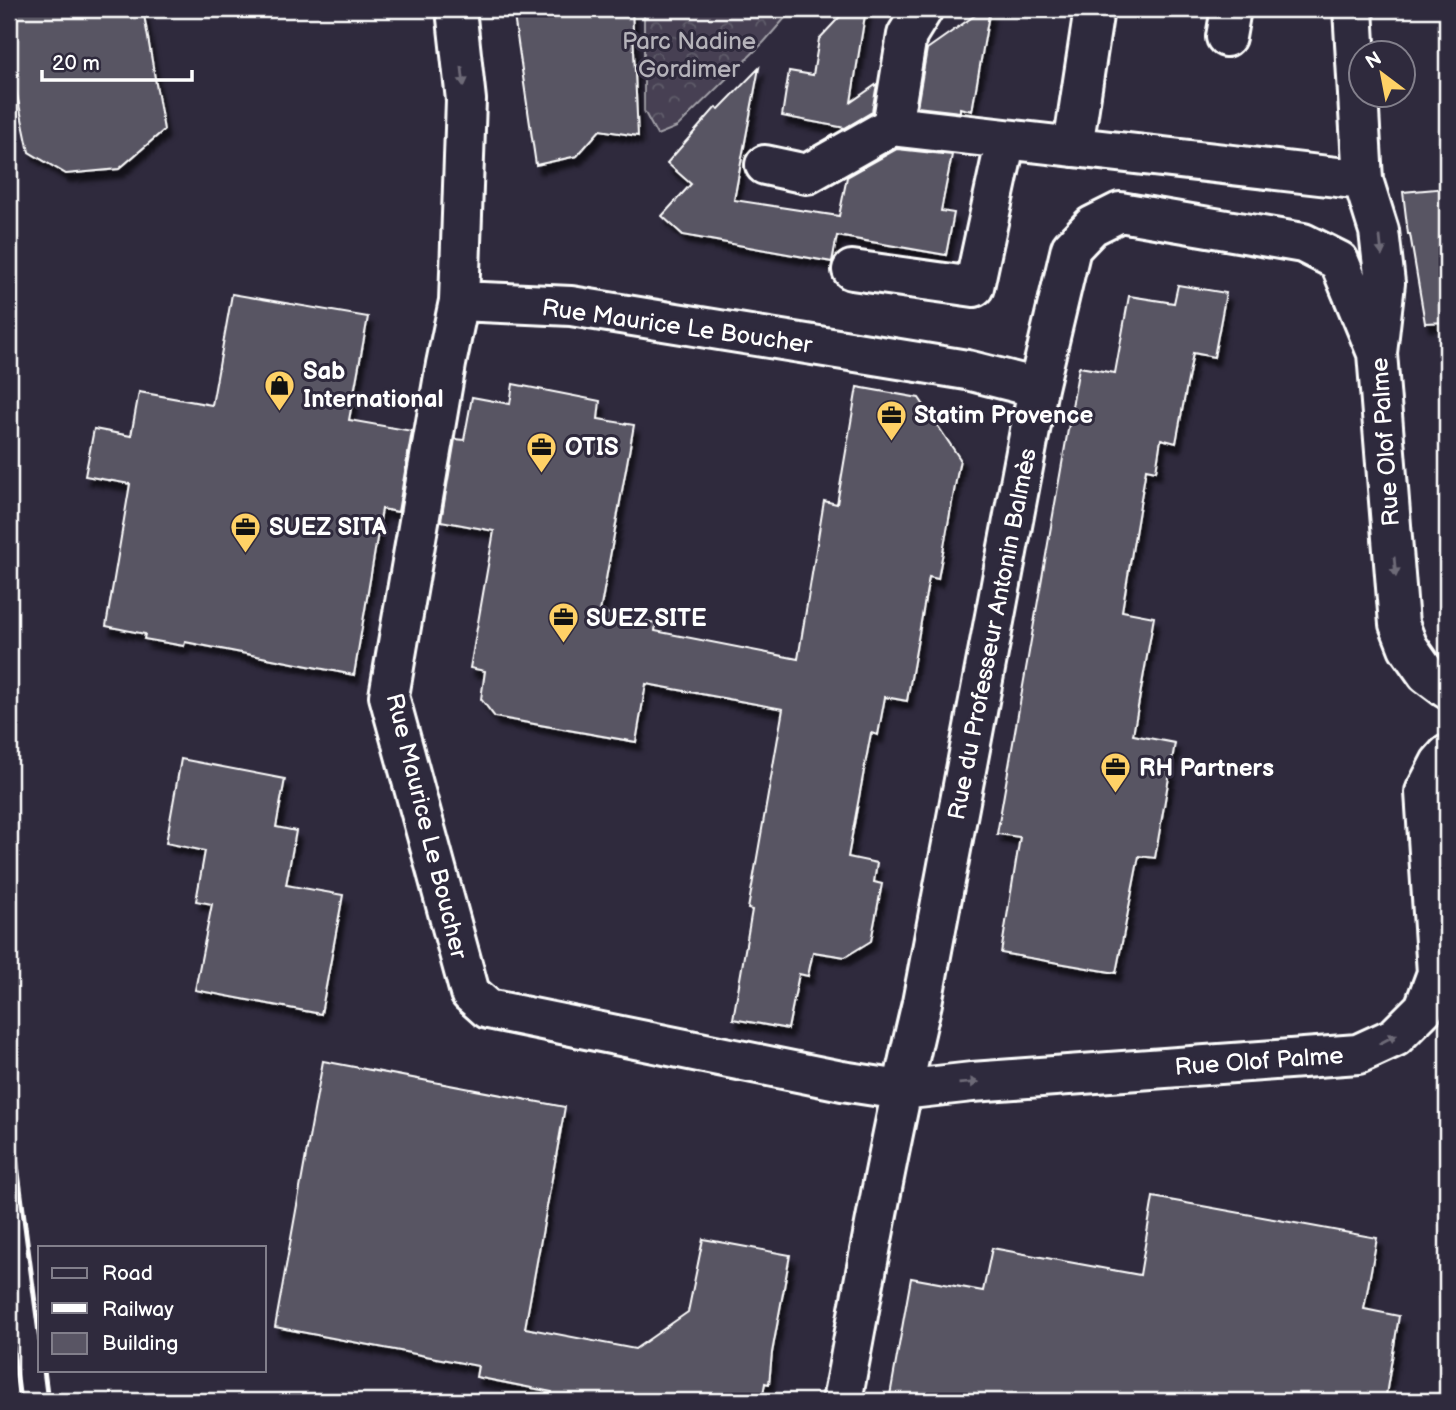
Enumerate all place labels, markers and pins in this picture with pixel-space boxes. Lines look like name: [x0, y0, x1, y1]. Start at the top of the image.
place label: Sab International: [303, 357, 444, 414]
shop icon: Sab International: [263, 368, 297, 412]
office icon: Statim Provence: [874, 398, 908, 442]
place label: Statim Provence: [914, 401, 1093, 430]
office icon: OTIS: [525, 430, 559, 474]
place label: OTIS: [565, 433, 619, 462]
office icon: SUEZ SITA: [229, 510, 263, 554]
place label: SUEZ SITA: [269, 513, 387, 542]
office icon: SUEZ SITE: [546, 601, 580, 645]
place label: SUEZ SITE: [586, 604, 707, 633]
office icon: RH Partners: [1099, 751, 1133, 795]
place label: RH Partners: [1139, 754, 1274, 783]

